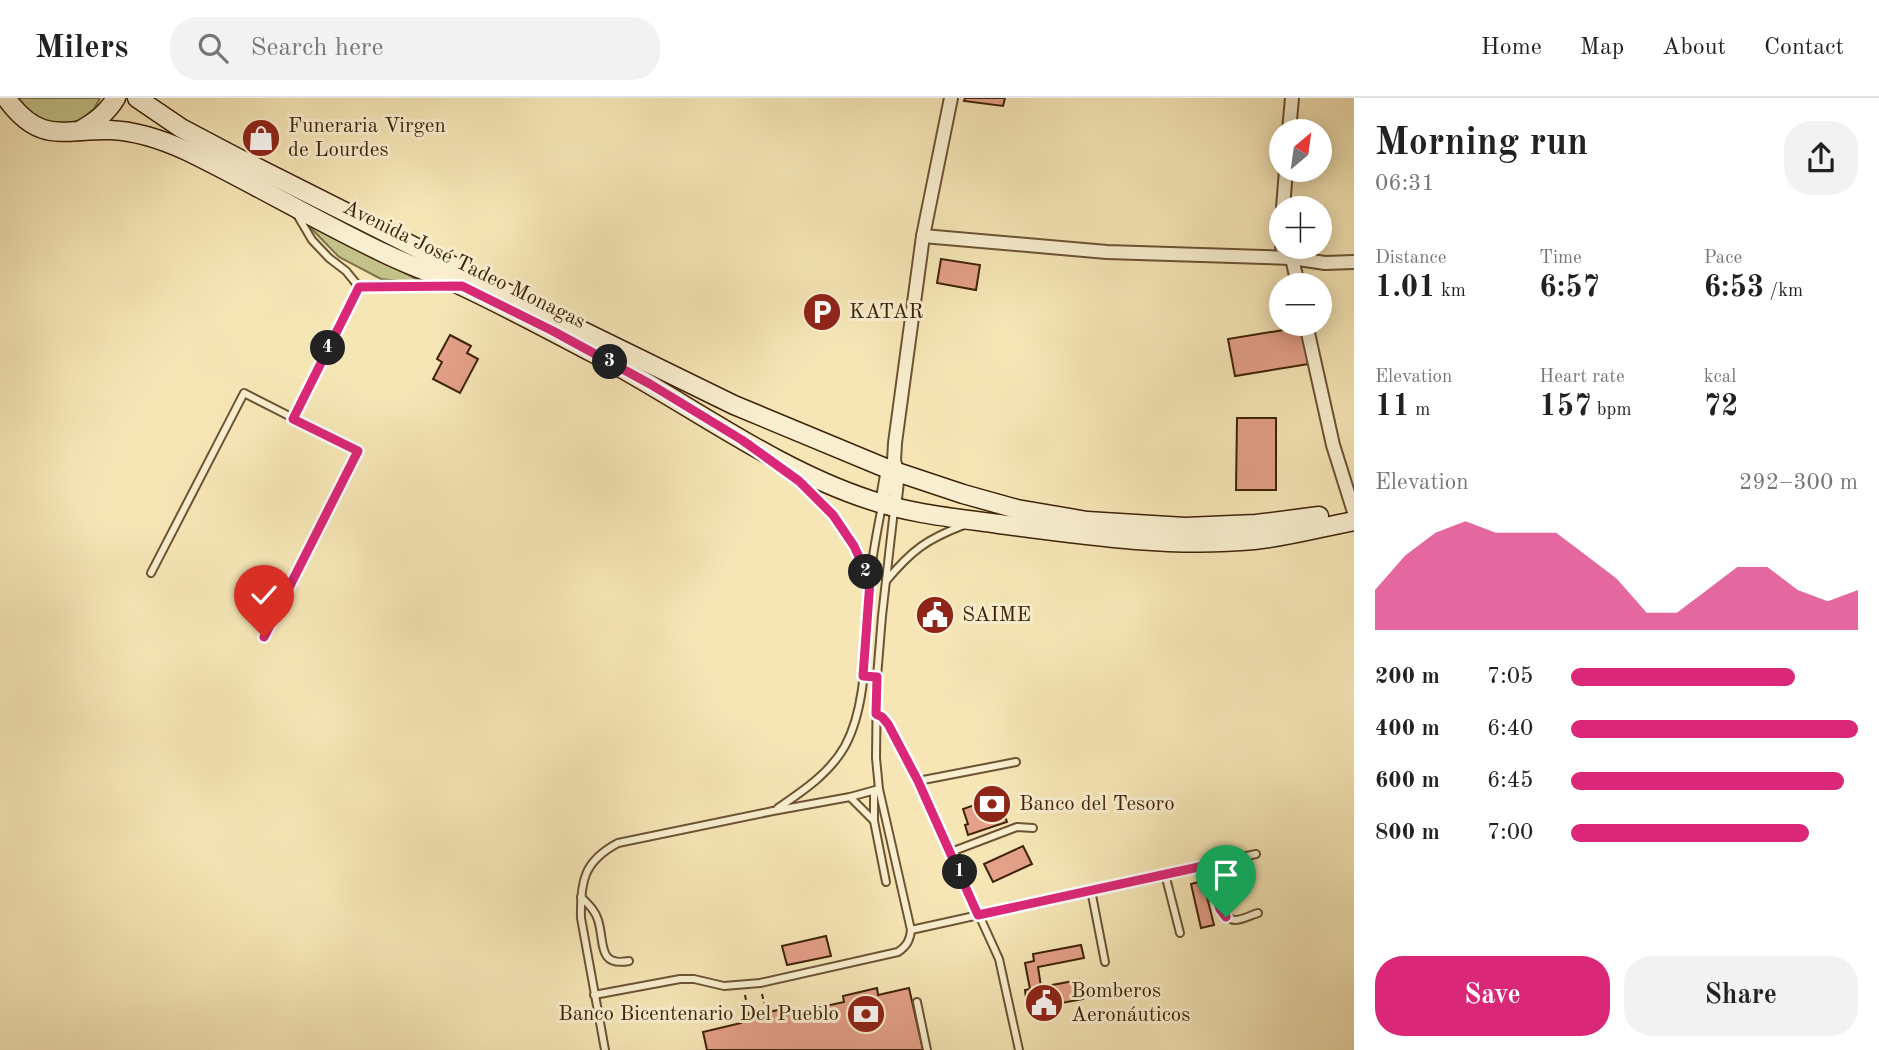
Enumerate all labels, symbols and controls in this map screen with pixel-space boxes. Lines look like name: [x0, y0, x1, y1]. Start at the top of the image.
search box: [170, 17, 660, 80]
icon: search: [194, 29, 232, 67]
text: Milers: [35, 32, 128, 65]
text: Search here: [250, 35, 383, 61]
text: Home: [1481, 36, 1542, 60]
text: Map: [1580, 36, 1624, 60]
text: About: [1662, 36, 1726, 60]
text: Contact: [1764, 36, 1844, 60]
place label: Funeraria Virgen de Lourdes: [288, 116, 446, 161]
shop icon: Funeraria Virgen de Lourdes: [240, 117, 282, 159]
north arrow: [1269, 119, 1332, 182]
map controls: [1269, 119, 1332, 336]
button: share: [1784, 121, 1858, 195]
text: Morning run: [1375, 125, 1588, 163]
text: 06:31: [1375, 172, 1435, 195]
button: +: [1269, 196, 1332, 259]
street label: Avenida José Tadeo Monagas: [339, 197, 589, 333]
text: Distance: [1375, 249, 1447, 268]
text: Time: [1539, 249, 1582, 268]
text: Pace: [1704, 249, 1742, 268]
button: −: [1269, 273, 1332, 336]
text: 1.01: [1375, 273, 1436, 303]
text: 6:57: [1539, 273, 1600, 303]
text: 6:53: [1704, 273, 1764, 303]
text: km: [1436, 282, 1466, 301]
text: /km: [1764, 282, 1803, 301]
parking icon: KATAR: [801, 291, 843, 333]
place label: KATAR: [849, 302, 923, 323]
pin: 4: [310, 330, 346, 366]
text: 4: [322, 338, 333, 357]
pin: 3: [592, 344, 628, 380]
text: 3: [604, 352, 615, 371]
text: Elevation: [1375, 368, 1452, 387]
text: Heart rate: [1539, 368, 1625, 387]
text: kcal: [1704, 368, 1736, 387]
text: 11: [1375, 392, 1410, 422]
text: 157: [1539, 392, 1592, 422]
text: 72: [1704, 392, 1738, 422]
text: m: [1410, 401, 1430, 420]
text: bpm: [1592, 401, 1632, 420]
text: Elevation: [1375, 471, 1469, 494]
text: 292–300 m: [1739, 471, 1858, 494]
pin: 2: [848, 554, 884, 589]
text: 2: [860, 562, 871, 581]
pin: [234, 565, 294, 637]
icon: check: [245, 576, 283, 614]
public building icon: SAIME: [914, 594, 956, 636]
place label: SAIME: [962, 605, 1031, 626]
text: 200 m: [1375, 665, 1440, 688]
text: 7:05: [1487, 665, 1533, 688]
text: 400 m: [1375, 717, 1440, 740]
text: 6:40: [1487, 717, 1533, 740]
text: 600 m: [1375, 769, 1440, 792]
text: 6:45: [1487, 769, 1533, 792]
bank icon: Banco del Tesoro: [971, 783, 1013, 825]
place label: Banco del Tesoro: [1019, 794, 1175, 815]
text: 800 m: [1375, 821, 1440, 844]
text: 7:00: [1487, 821, 1533, 844]
pin: [1196, 845, 1256, 917]
pin: 1: [942, 854, 978, 890]
icon: arrive: [1207, 856, 1245, 894]
text: 1: [954, 862, 965, 881]
button: Save: [1375, 956, 1610, 1036]
button: Share: [1624, 956, 1858, 1036]
place label: Bomberos Aeronáuticos: [1071, 981, 1190, 1026]
public building icon: Bomberos Aeronáuticos: [1023, 982, 1065, 1024]
bank icon: Banco Bicentenario Del Pueblo: [845, 993, 887, 1035]
place label: Banco Bicentenario Del Pueblo: [558, 1004, 839, 1025]

